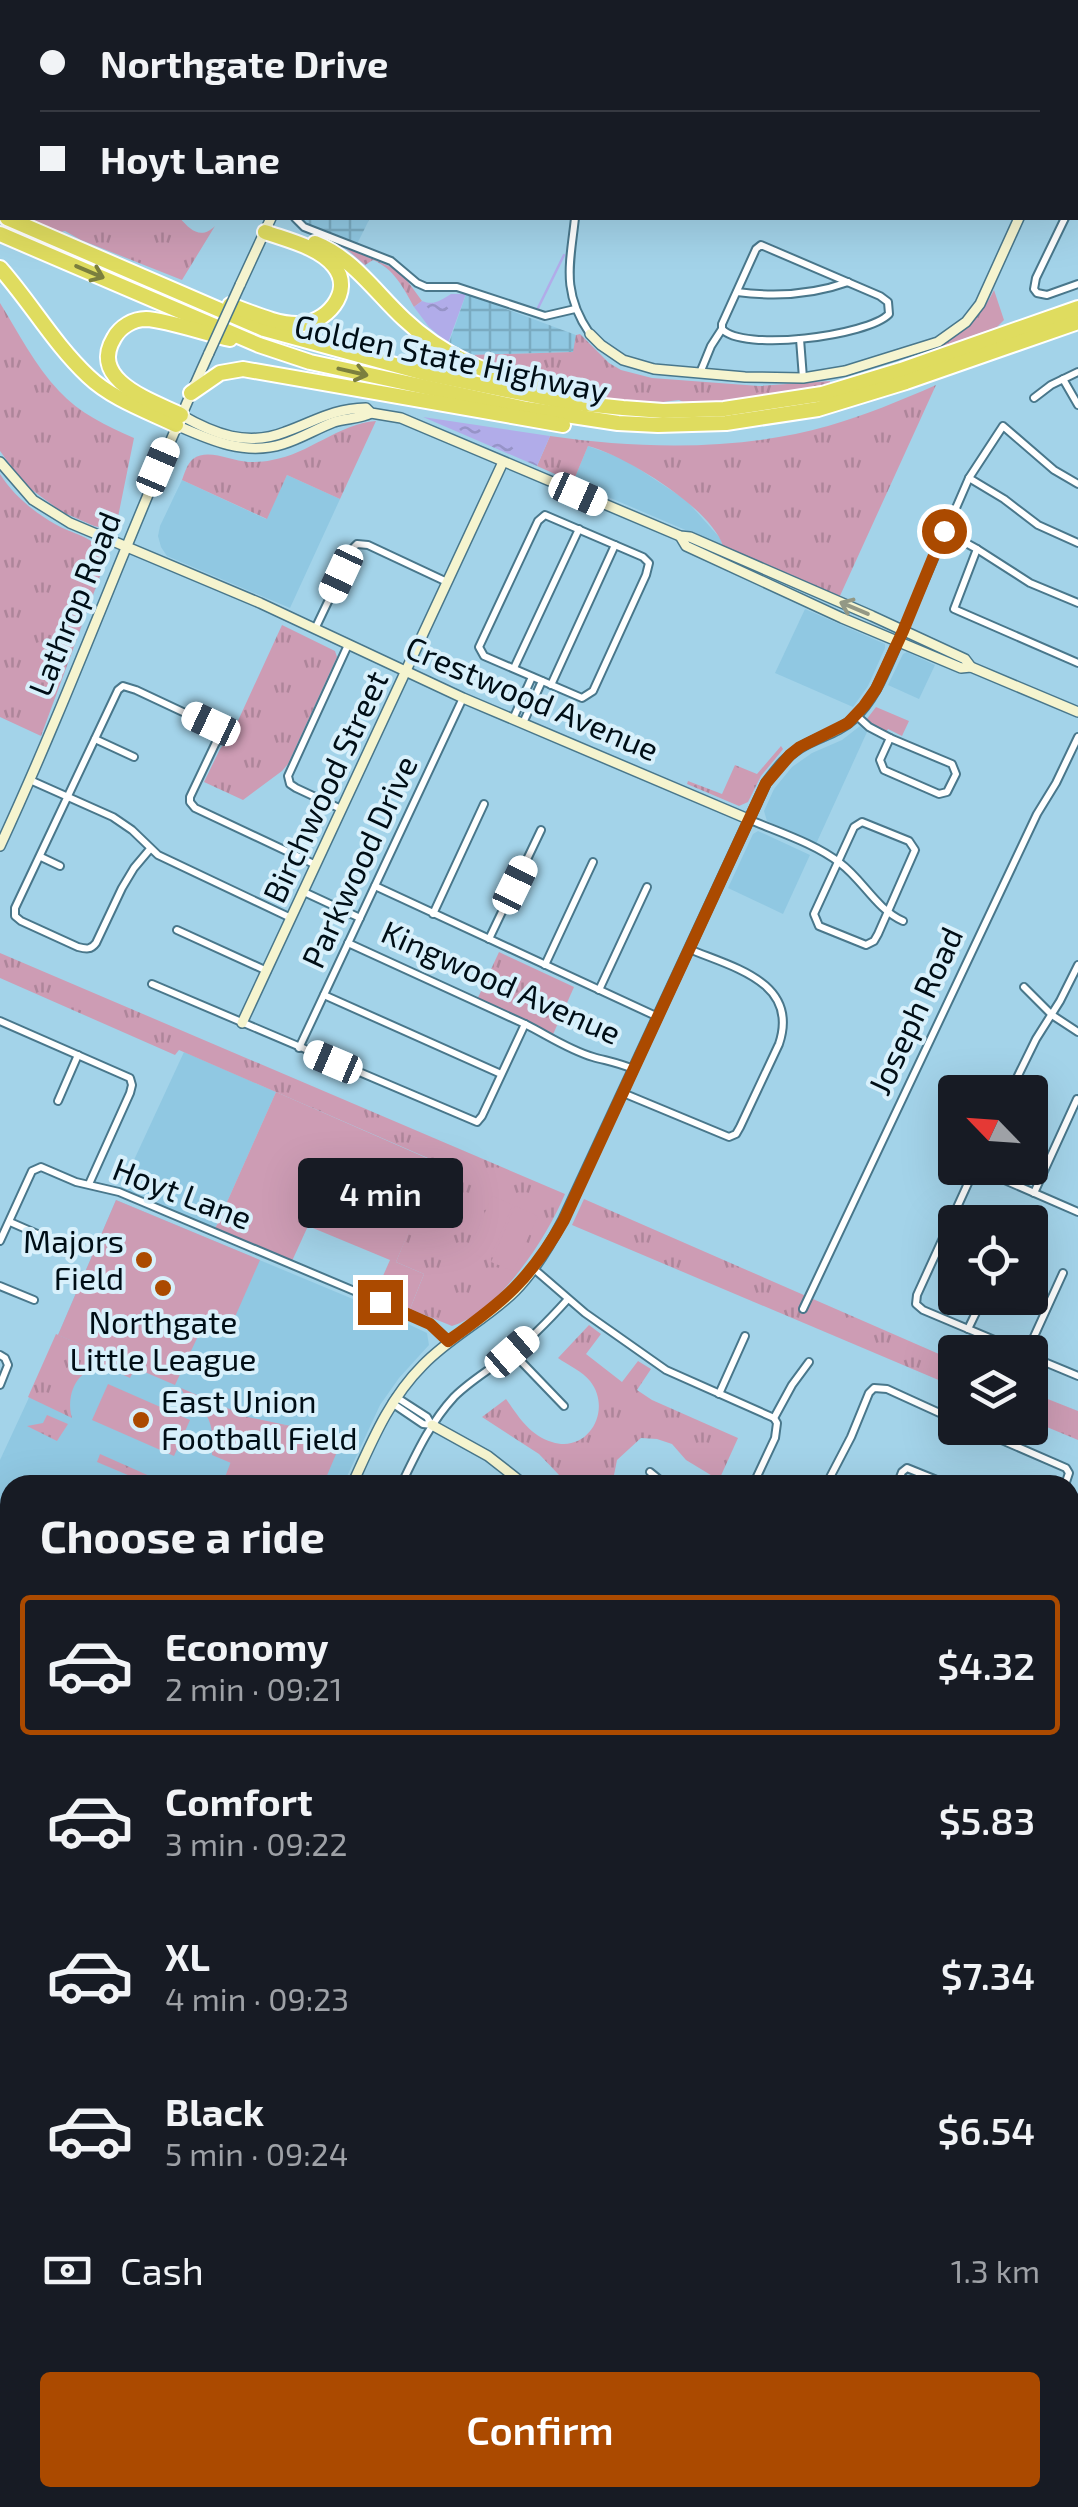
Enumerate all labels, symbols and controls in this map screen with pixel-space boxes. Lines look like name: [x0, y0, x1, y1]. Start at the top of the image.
text: Northgate Drive: [100, 40, 389, 86]
text: Hoyt Lane: [100, 136, 280, 182]
one-way arrow: [74, 264, 105, 282]
street label: Golden State Highway: [291, 305, 612, 409]
one-way arrow: [336, 364, 368, 382]
car: [132, 434, 184, 500]
car: [544, 468, 612, 520]
street label: Lathrop Road: [19, 506, 127, 701]
route start: [922, 509, 967, 554]
car: [315, 540, 367, 608]
one-way arrow: [839, 598, 870, 616]
street label: Crestwood Avenue: [401, 627, 665, 768]
street label: Birchwood Street: [254, 664, 395, 908]
car: [177, 698, 245, 750]
street label: Parkwood Drive: [292, 749, 424, 973]
car: [488, 851, 542, 919]
street label: Kingwood Avenue: [376, 911, 627, 1051]
street label: Joseph Road: [859, 920, 970, 1100]
car: [300, 1036, 366, 1088]
north arrow: [938, 1075, 1048, 1185]
map controls: [938, 1075, 1048, 1445]
street label: Hoyt Lane: [108, 1148, 257, 1236]
callout: 4 min: [298, 1157, 462, 1227]
text: 4 min: [339, 1174, 422, 1212]
button: locate: [938, 1205, 1048, 1315]
place label: Majors Field: [23, 1221, 124, 1296]
marker: Majors Field: [133, 1249, 155, 1271]
marker: Northgate Little League: [152, 1277, 174, 1299]
route end: [358, 1280, 403, 1325]
place label: Northgate Little League: [69, 1302, 257, 1377]
car: [480, 1321, 544, 1383]
button: layers: [938, 1335, 1048, 1445]
place label: East Union Football Field: [161, 1381, 358, 1456]
marker: East Union Football Field: [130, 1409, 152, 1431]
text: Choose a ride: [40, 1508, 325, 1562]
icon: car: [45, 1620, 135, 1710]
text: Economy: [165, 1623, 329, 1669]
text: $4.32: [937, 1642, 1035, 1688]
text: 2 min · 09:21: [165, 1669, 342, 1707]
icon: car: [45, 1775, 135, 1865]
text: Comfort: [165, 1778, 313, 1824]
text: $5.83: [939, 1797, 1035, 1843]
text: 3 min · 09:22: [165, 1824, 347, 1862]
icon: car: [45, 1930, 135, 2020]
text: XL: [165, 1933, 210, 1979]
text: $7.34: [941, 1952, 1035, 1998]
text: 4 min · 09:23: [165, 1979, 349, 2017]
icon: car: [45, 2085, 135, 2175]
text: Black: [165, 2088, 264, 2134]
text: $6.54: [937, 2107, 1035, 2153]
text: 5 min · 09:24: [165, 2134, 349, 2172]
icon: cash: [40, 2243, 95, 2298]
text: Cash: [120, 2247, 204, 2293]
text: 1.3 km: [951, 2251, 1040, 2289]
button: Confirm: [40, 2372, 1040, 2487]

